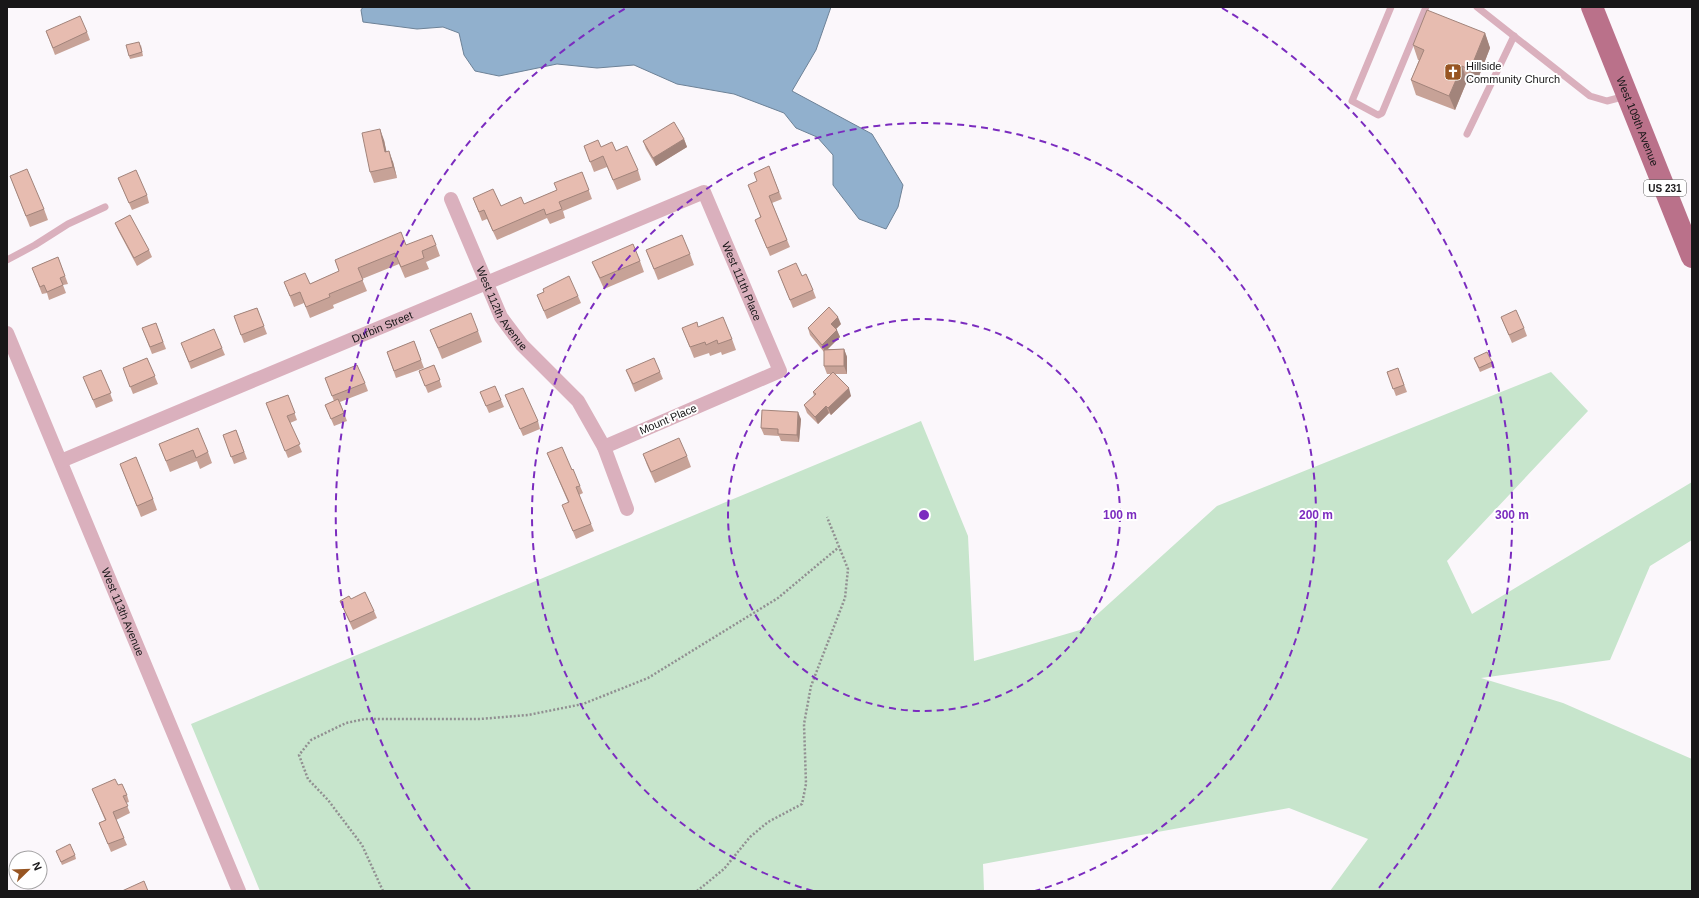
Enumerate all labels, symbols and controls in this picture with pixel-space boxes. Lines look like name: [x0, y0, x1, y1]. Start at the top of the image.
place label: Hillside Community Church: [1466, 60, 1560, 85]
church icon: Hillside Community Church: [1443, 62, 1463, 82]
street label: West 109th Avenue: [1614, 75, 1661, 168]
road number: US 231: [1644, 180, 1686, 196]
street label: West 111th Place: [720, 240, 764, 323]
street label: West 112th Avenue: [474, 265, 530, 353]
street label: Durbin Street: [350, 309, 414, 345]
street label: Mount Place: [638, 402, 698, 436]
centre of rings: [917, 508, 931, 522]
text: 100 m: [1103, 508, 1137, 522]
text: 200 m: [1299, 508, 1333, 522]
text: 300 m: [1495, 508, 1529, 522]
street label: West 113th Avenue: [99, 566, 147, 658]
north arrow: [8, 850, 48, 890]
text: N: [30, 860, 44, 872]

